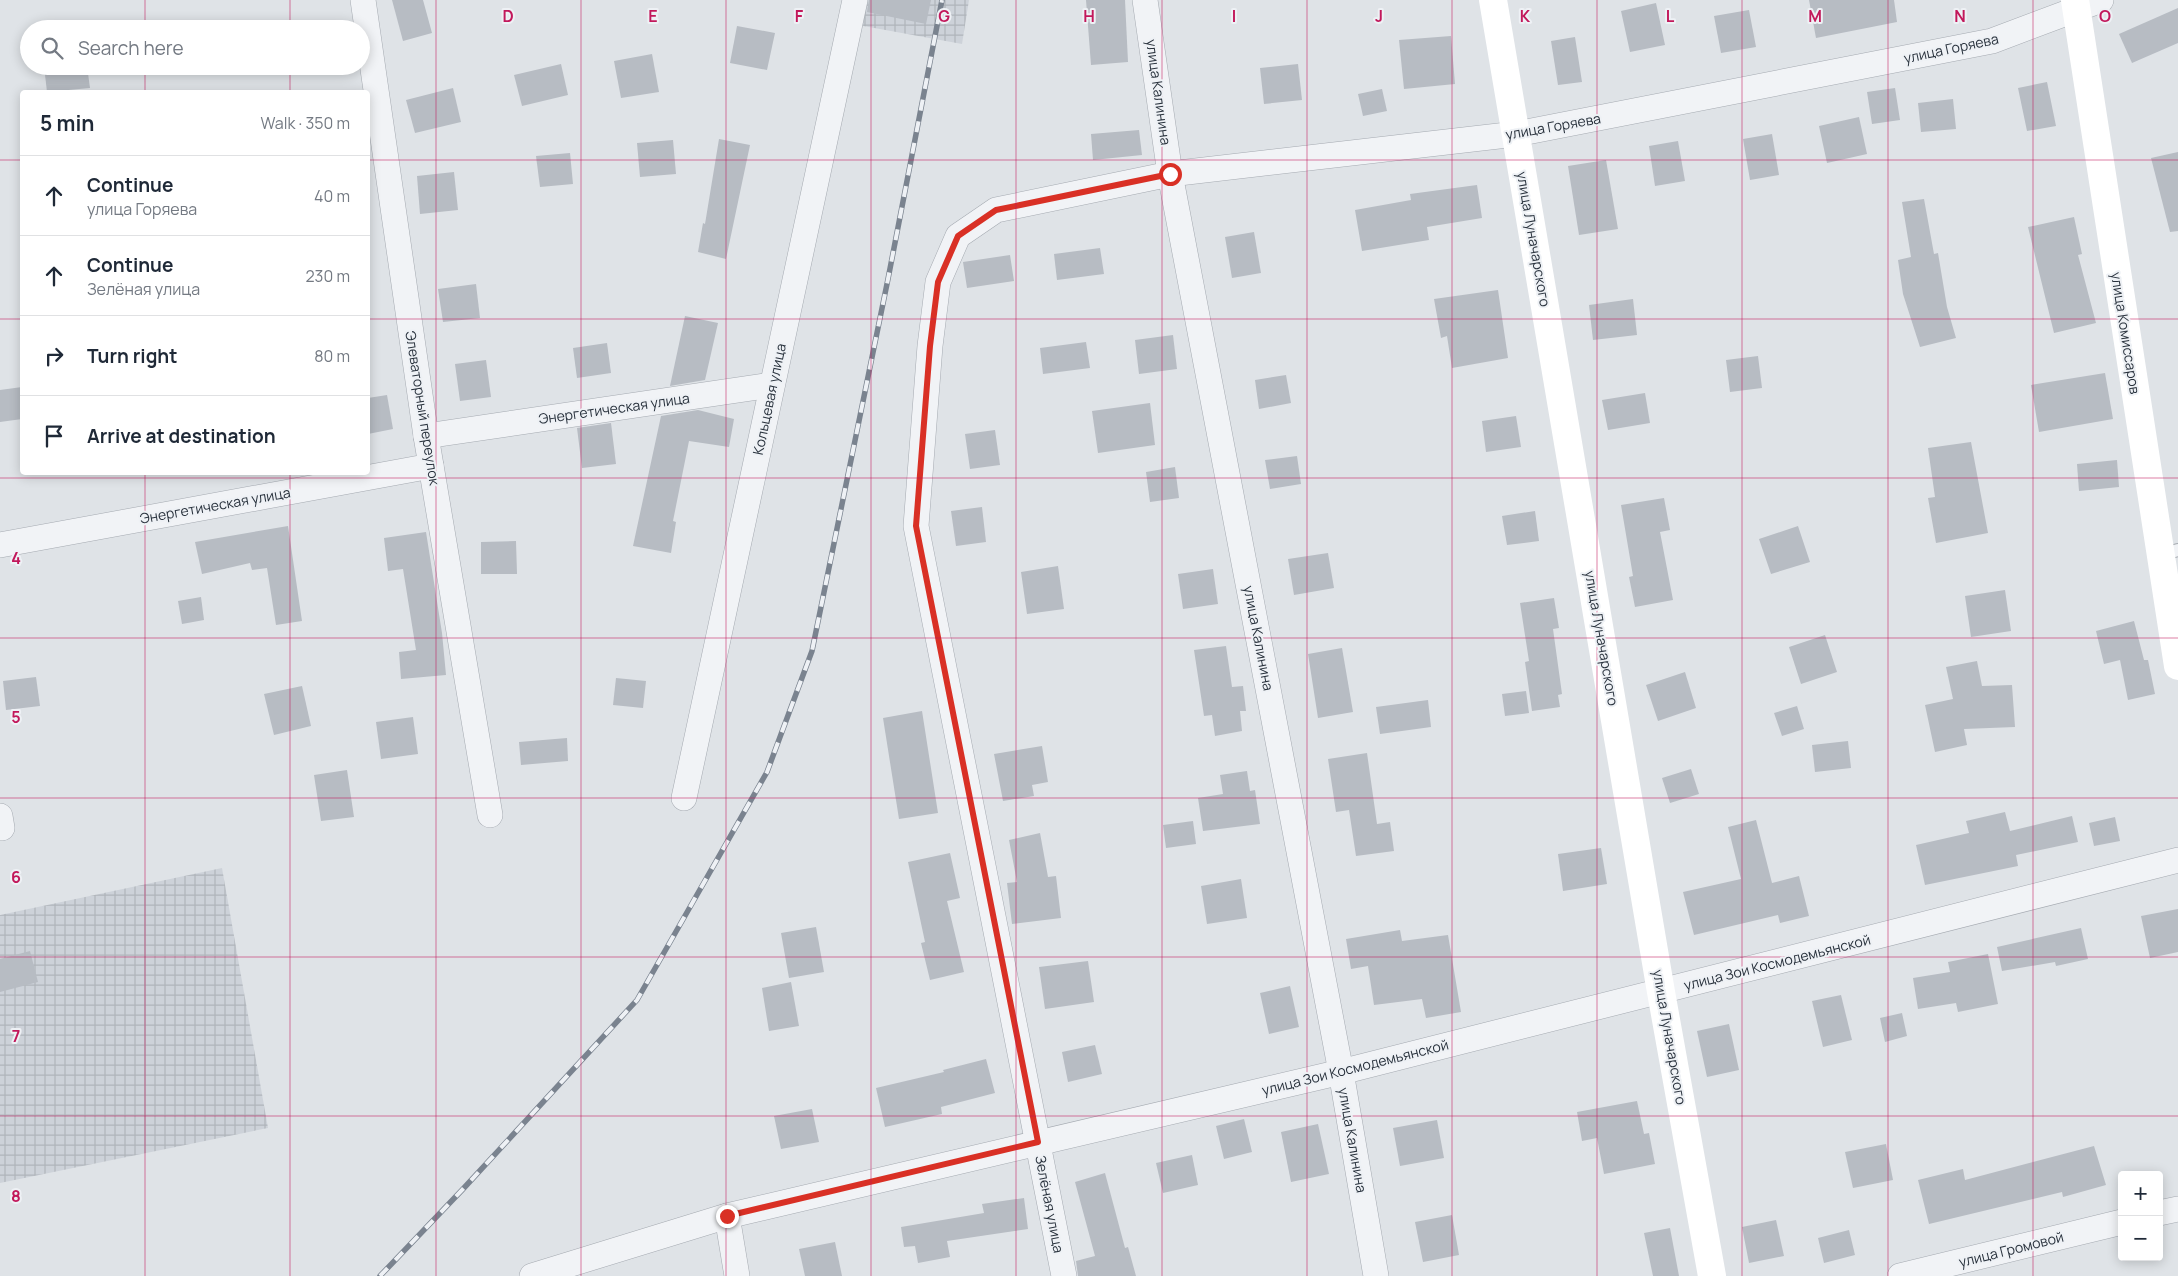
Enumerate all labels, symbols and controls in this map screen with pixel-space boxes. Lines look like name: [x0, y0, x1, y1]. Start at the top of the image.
text: D: [502, 5, 514, 27]
text: E: [648, 5, 658, 27]
text: F: [795, 5, 804, 27]
text: G: [938, 5, 950, 27]
text: H: [1083, 5, 1095, 27]
text: I: [1232, 5, 1236, 27]
text: J: [1375, 5, 1383, 27]
text: K: [1520, 5, 1531, 27]
text: L: [1666, 5, 1675, 27]
text: M: [1808, 5, 1822, 27]
text: N: [1954, 5, 1966, 27]
text: O: [2099, 5, 2111, 27]
search box: [20, 20, 370, 75]
street label: улица Горяева: [1902, 29, 2000, 67]
icon: search: [38, 34, 66, 62]
text: Search here: [78, 35, 184, 61]
street label: улица Калинина: [1142, 38, 1176, 146]
street label: улица Горяева: [1504, 108, 1602, 144]
text: 5 min: [40, 109, 94, 137]
text: Walk · 350 m: [261, 112, 350, 134]
route start: [1159, 163, 1182, 186]
street label: улица Луначарского: [1513, 170, 1555, 308]
text: Continue: [87, 172, 173, 198]
icon: ahead: [40, 182, 68, 210]
text: 40 m: [314, 185, 350, 207]
text: улица Горяева: [87, 198, 197, 220]
text: Continue: [87, 252, 173, 278]
icon: ahead: [40, 262, 68, 290]
text: 230 m: [306, 265, 350, 287]
street label: улица Комиссаров: [2107, 271, 2145, 396]
text: Зелёная улица: [87, 278, 200, 300]
street label: Элеваторный переулок: [401, 329, 445, 488]
street label: Кольцевая улица: [748, 341, 790, 457]
icon: right: [40, 342, 68, 370]
text: Turn right: [87, 343, 177, 369]
text: 80 m: [314, 345, 350, 367]
street label: Энергетическая улица: [537, 388, 691, 428]
icon: arrive: [40, 422, 68, 450]
text: Arrive at destination: [87, 423, 276, 449]
street label: Энергетическая улица: [138, 482, 292, 528]
text: 4: [11, 547, 21, 569]
street label: улица Луначарского: [1581, 569, 1623, 707]
street label: улица Калинина: [1239, 584, 1279, 692]
text: 5: [11, 706, 21, 728]
text: 6: [11, 866, 21, 888]
street label: улица Зои Космодемьянской: [1682, 930, 1872, 994]
street label: улица Луначарского: [1649, 968, 1691, 1106]
text: 7: [12, 1025, 20, 1047]
street label: улица Зои Космодемьянской: [1260, 1035, 1450, 1099]
street label: улица Калинина: [1334, 1086, 1372, 1194]
street label: Зелёная улица: [1031, 1154, 1069, 1254]
map controls: [2118, 1171, 2163, 1261]
button: +: [2118, 1171, 2163, 1216]
text: 8: [11, 1185, 21, 1207]
route end: [716, 1205, 739, 1228]
button: −: [2118, 1216, 2163, 1261]
street label: улица Громовой: [1957, 1227, 2065, 1271]

